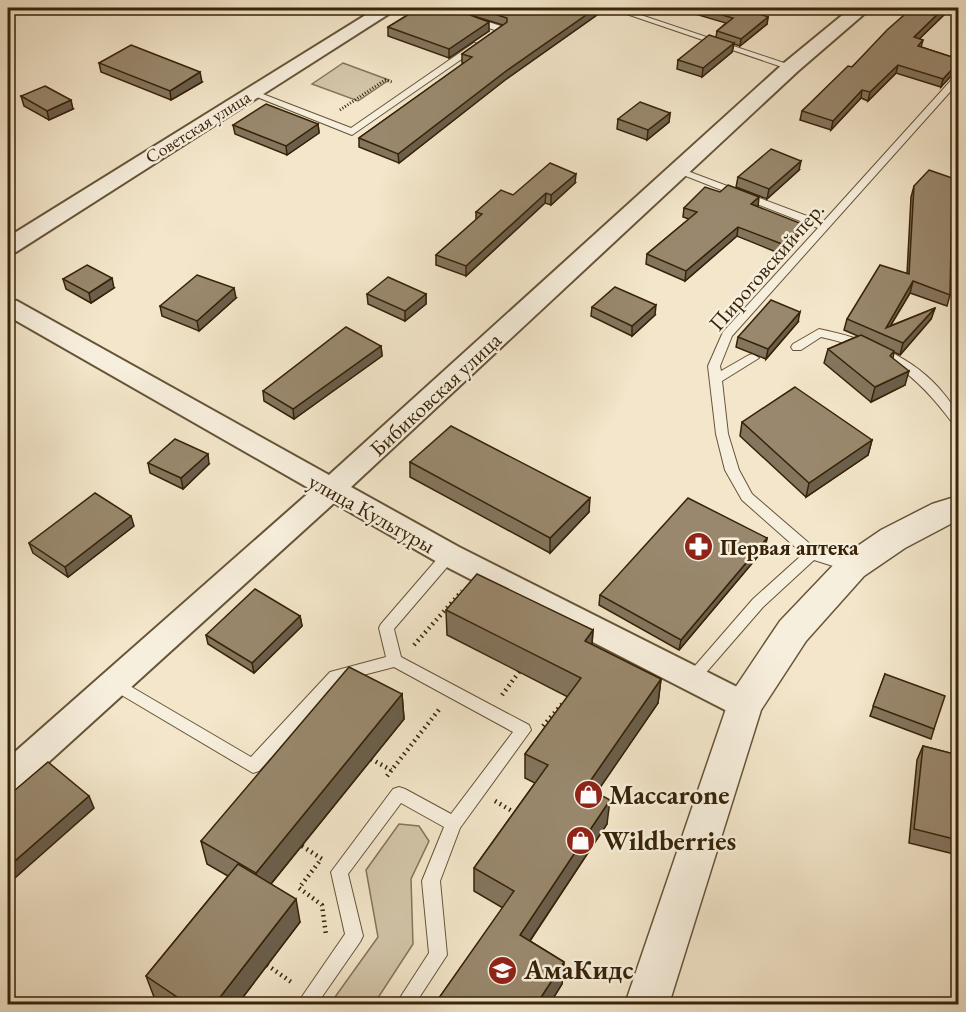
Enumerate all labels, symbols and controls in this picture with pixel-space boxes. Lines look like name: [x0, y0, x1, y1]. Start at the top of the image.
street label: Советская улица: [141, 85, 255, 168]
street label: Пироговский пер.: [702, 195, 831, 337]
street label: Бибиковская улица: [363, 326, 508, 463]
street label: улица Культуры: [303, 467, 440, 560]
pharmacy icon: Первая аптека: [683, 531, 715, 563]
place label: Первая аптека: [720, 533, 859, 562]
place label: Maccarone: [609, 777, 730, 812]
shop icon: Maccarone: [572, 779, 604, 811]
place label: Wildberries: [602, 823, 736, 858]
shop icon: Wildberries: [565, 825, 597, 857]
place label: АмаКидс: [523, 952, 634, 987]
school or university icon: АмаКидс: [487, 954, 519, 986]

